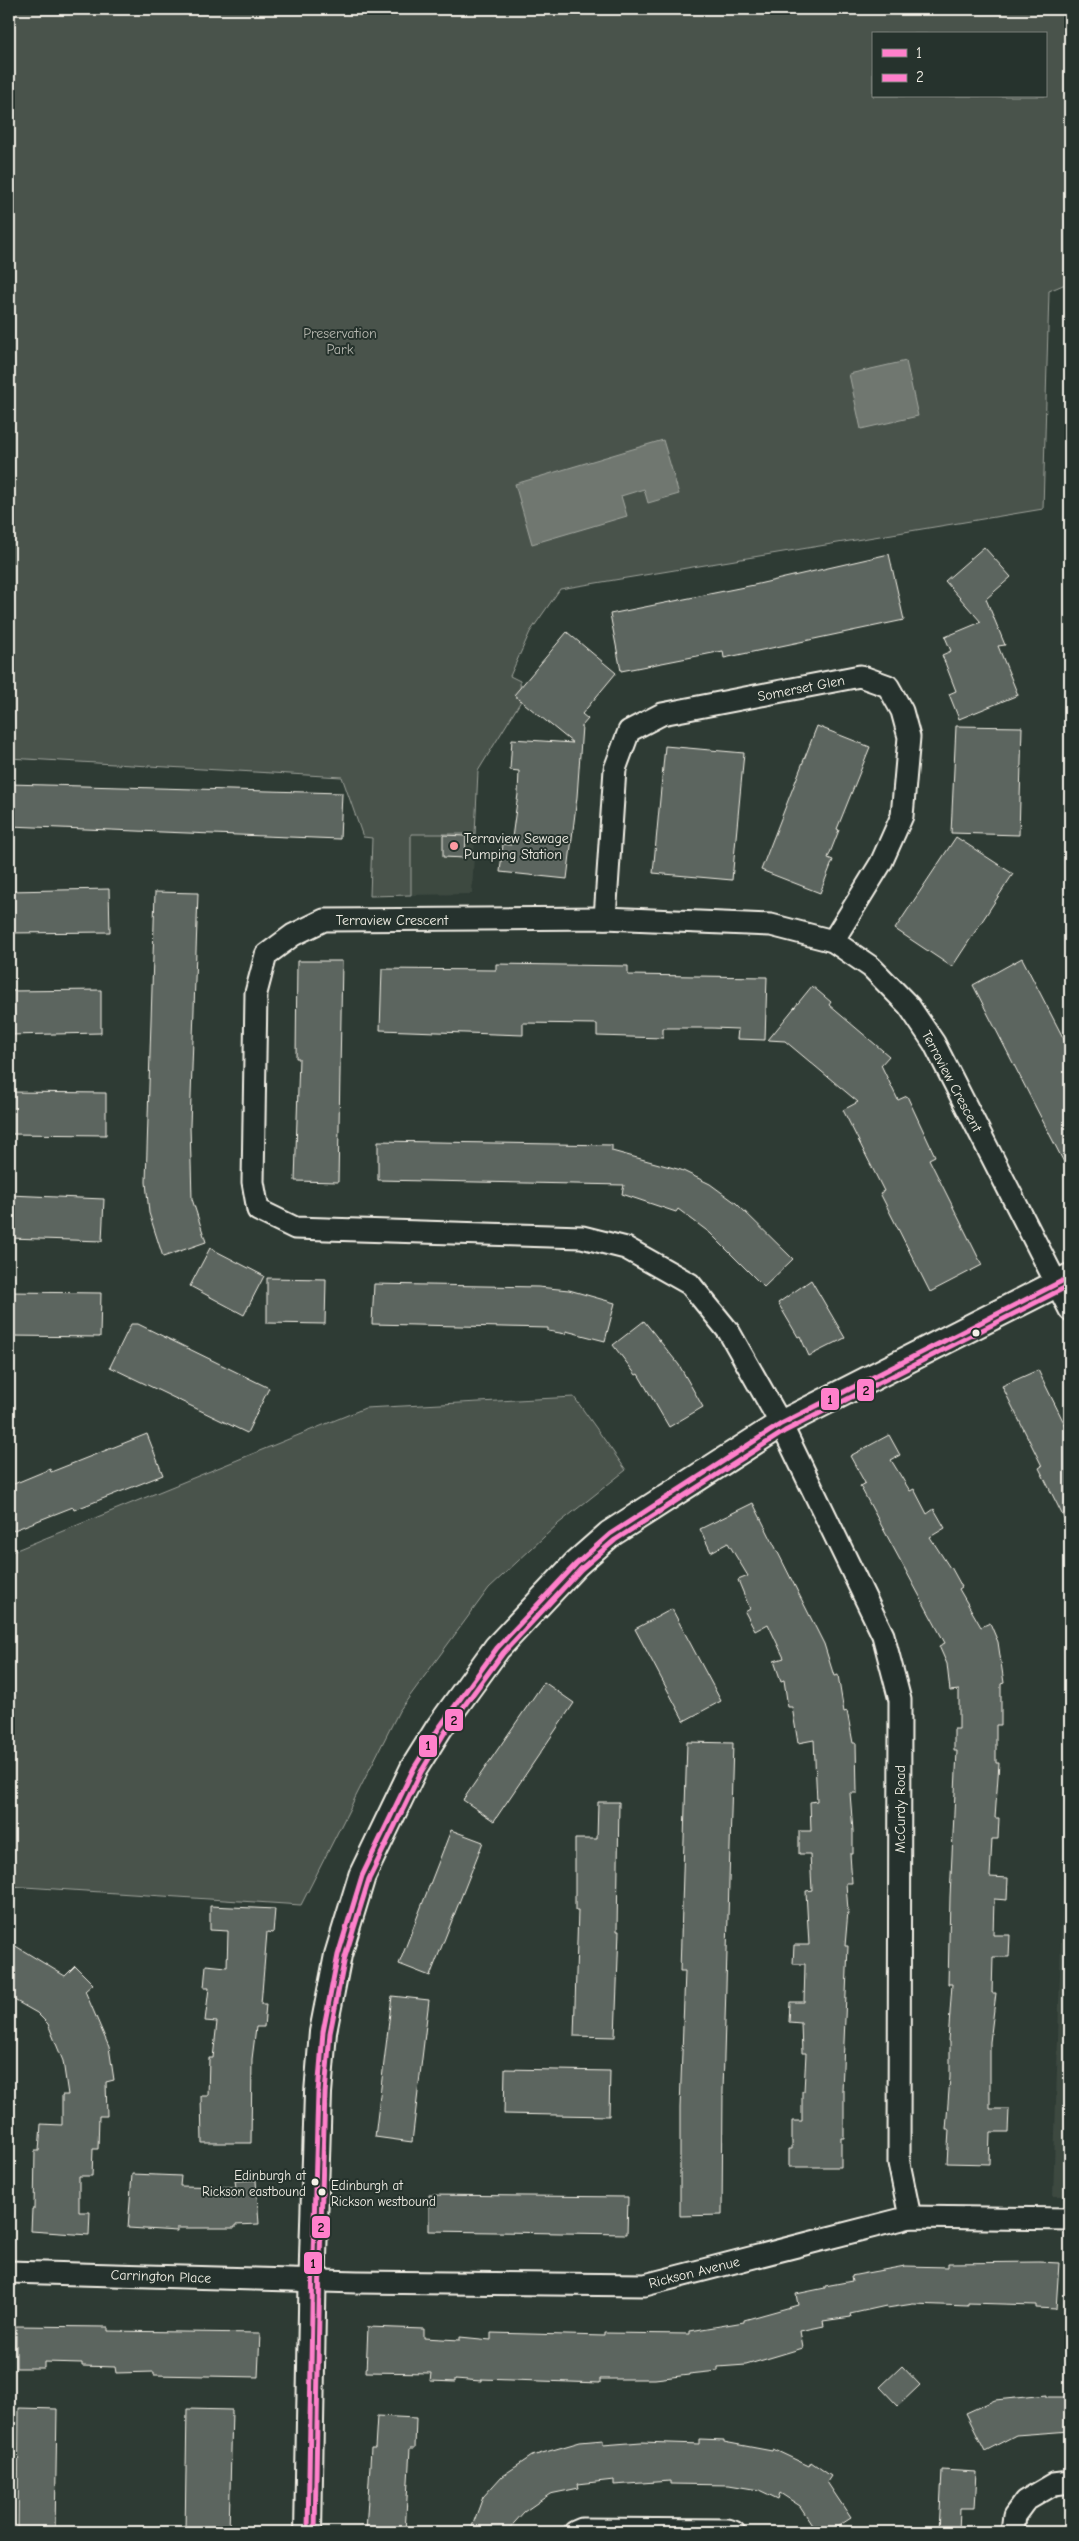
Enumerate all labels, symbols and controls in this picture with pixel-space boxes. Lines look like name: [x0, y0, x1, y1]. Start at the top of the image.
legend: [872, 32, 1046, 98]
text: 1: [916, 44, 922, 62]
text: 2: [916, 68, 924, 86]
park label: Preservation Park: [303, 325, 377, 358]
street label: Somerset Glen: [756, 672, 846, 705]
place label: Terraview Sewage Pumping Station: [464, 830, 569, 863]
marker: Terraview Sewage Pumping Station: [448, 840, 460, 852]
street label: Terraview Crescent: [336, 912, 449, 929]
street label: Terraview Crescent: [918, 1028, 986, 1136]
unlabelled marker: [971, 1328, 981, 1338]
line badge: 2: [856, 1378, 875, 1402]
text: 2: [863, 1382, 870, 1399]
line badge: 1: [820, 1387, 840, 1411]
text: 1: [827, 1391, 833, 1408]
line badge: 2: [444, 1708, 464, 1732]
text: 2: [451, 1712, 458, 1729]
line badge: 1: [418, 1734, 438, 1758]
text: 1: [425, 1737, 431, 1754]
street label: McCurdy Road: [892, 1765, 909, 1853]
place label: Edinburgh at Rickson eastbound: [202, 2168, 307, 2199]
marker: Edinburgh at Rickson eastbound: [310, 2177, 320, 2187]
place label: Edinburgh at Rickson westbound: [331, 2178, 436, 2209]
marker: Edinburgh at Rickson westbound: [317, 2187, 327, 2197]
line badge: 2: [311, 2215, 331, 2239]
text: 2: [318, 2219, 325, 2236]
line badge: 1: [303, 2251, 323, 2275]
street label: Rickson Avenue: [647, 2253, 741, 2292]
text: 1: [310, 2255, 316, 2272]
street label: Carrington Place: [110, 2266, 212, 2287]

